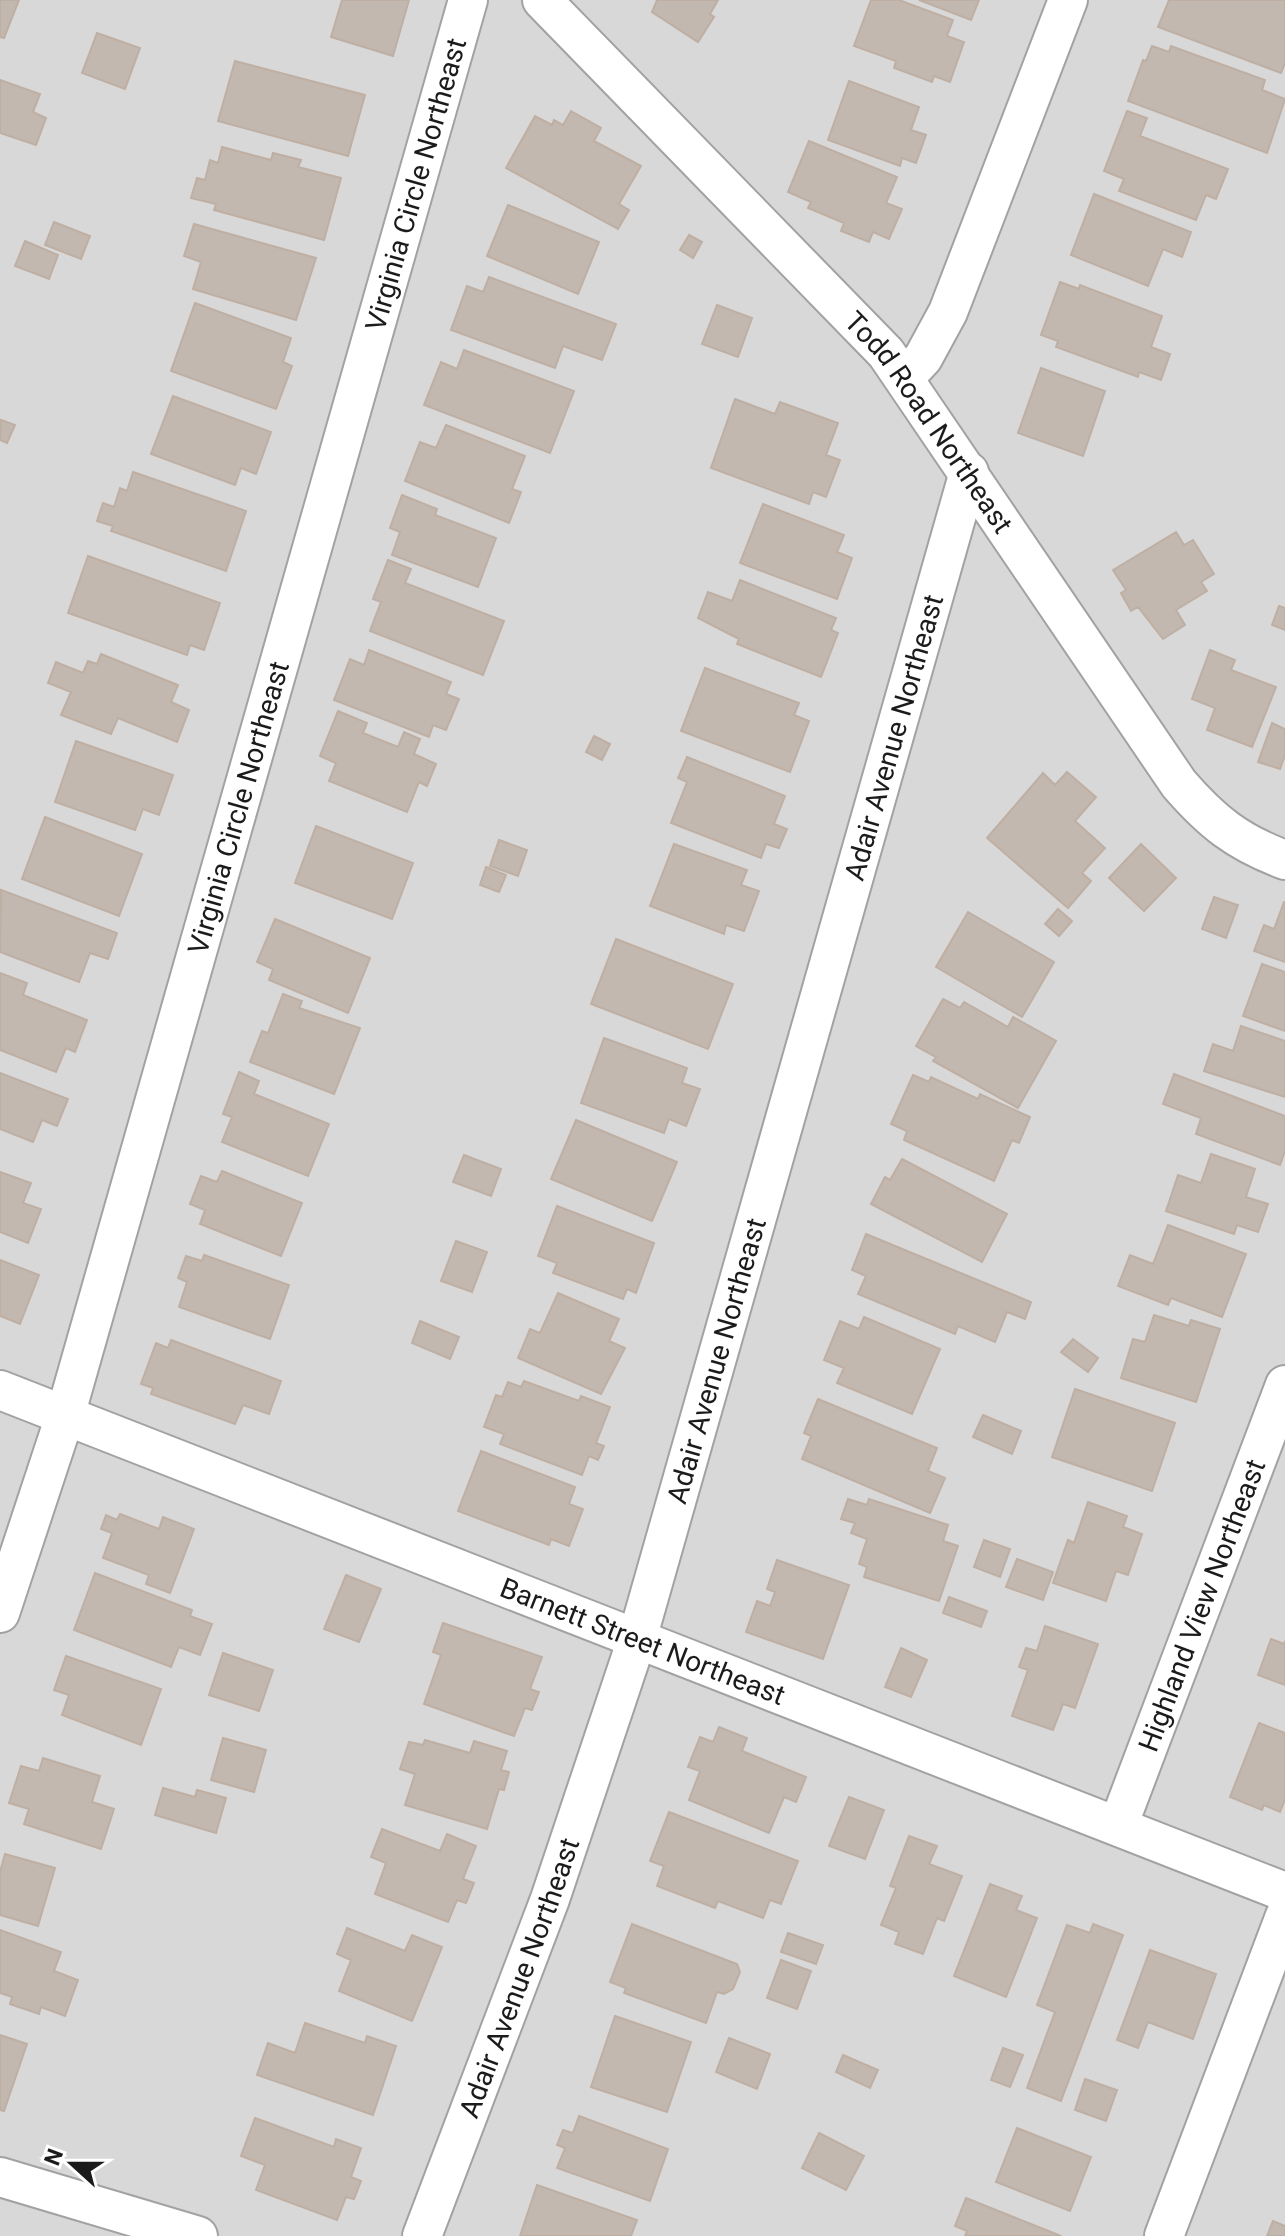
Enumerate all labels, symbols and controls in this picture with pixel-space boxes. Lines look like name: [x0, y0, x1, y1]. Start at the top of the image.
street label: Virginia Circle Northeast: [358, 34, 473, 335]
street label: Todd Road Northeast: [838, 304, 1020, 539]
street label: Adair Avenue Northeast: [837, 591, 950, 884]
street label: Virginia Circle Northeast: [181, 657, 295, 958]
street label: Adair Avenue Northeast: [660, 1214, 772, 1507]
street label: Highland View Northeast: [1131, 1454, 1272, 1756]
street label: Barnett Street Northeast: [496, 1571, 790, 1712]
street label: Adair Avenue Northeast: [452, 1834, 586, 2122]
north arrow: [32, 2124, 112, 2204]
text: N: [39, 2145, 68, 2169]

